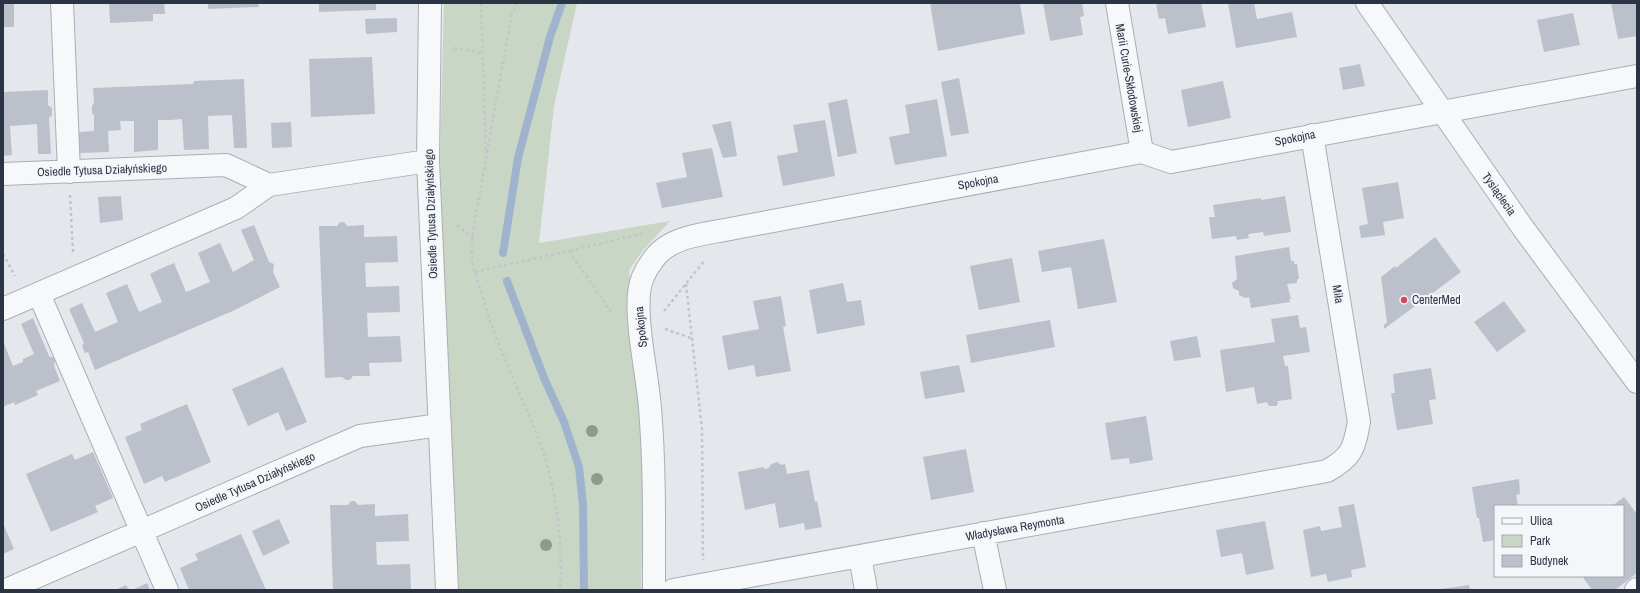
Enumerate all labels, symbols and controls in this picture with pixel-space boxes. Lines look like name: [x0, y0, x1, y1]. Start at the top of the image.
street label: Marii Curie-Skłodowskiej: [1112, 22, 1146, 134]
street label: Spokojna: [1273, 126, 1317, 150]
street label: Osiedle Tytusa Działyńskiego: [421, 149, 441, 279]
street label: Osiedle Tytusa Działyńskiego: [37, 160, 167, 180]
street label: Tysiąclecia: [1478, 169, 1520, 219]
street label: Spokojna: [956, 170, 1000, 193]
street label: Miła: [1329, 284, 1347, 305]
place label: CenterMed: [1412, 292, 1461, 308]
marker: CenterMed: [1399, 295, 1409, 305]
street label: Spokojna: [631, 305, 651, 348]
street label: Osiedle Tytusa Działyńskiego: [192, 448, 318, 516]
legend: [1494, 505, 1624, 577]
street label: Władysława Reymonta: [964, 511, 1066, 545]
text: Ulica: [1530, 513, 1553, 529]
text: Park: [1530, 533, 1550, 549]
text: Budynek: [1530, 553, 1568, 569]

